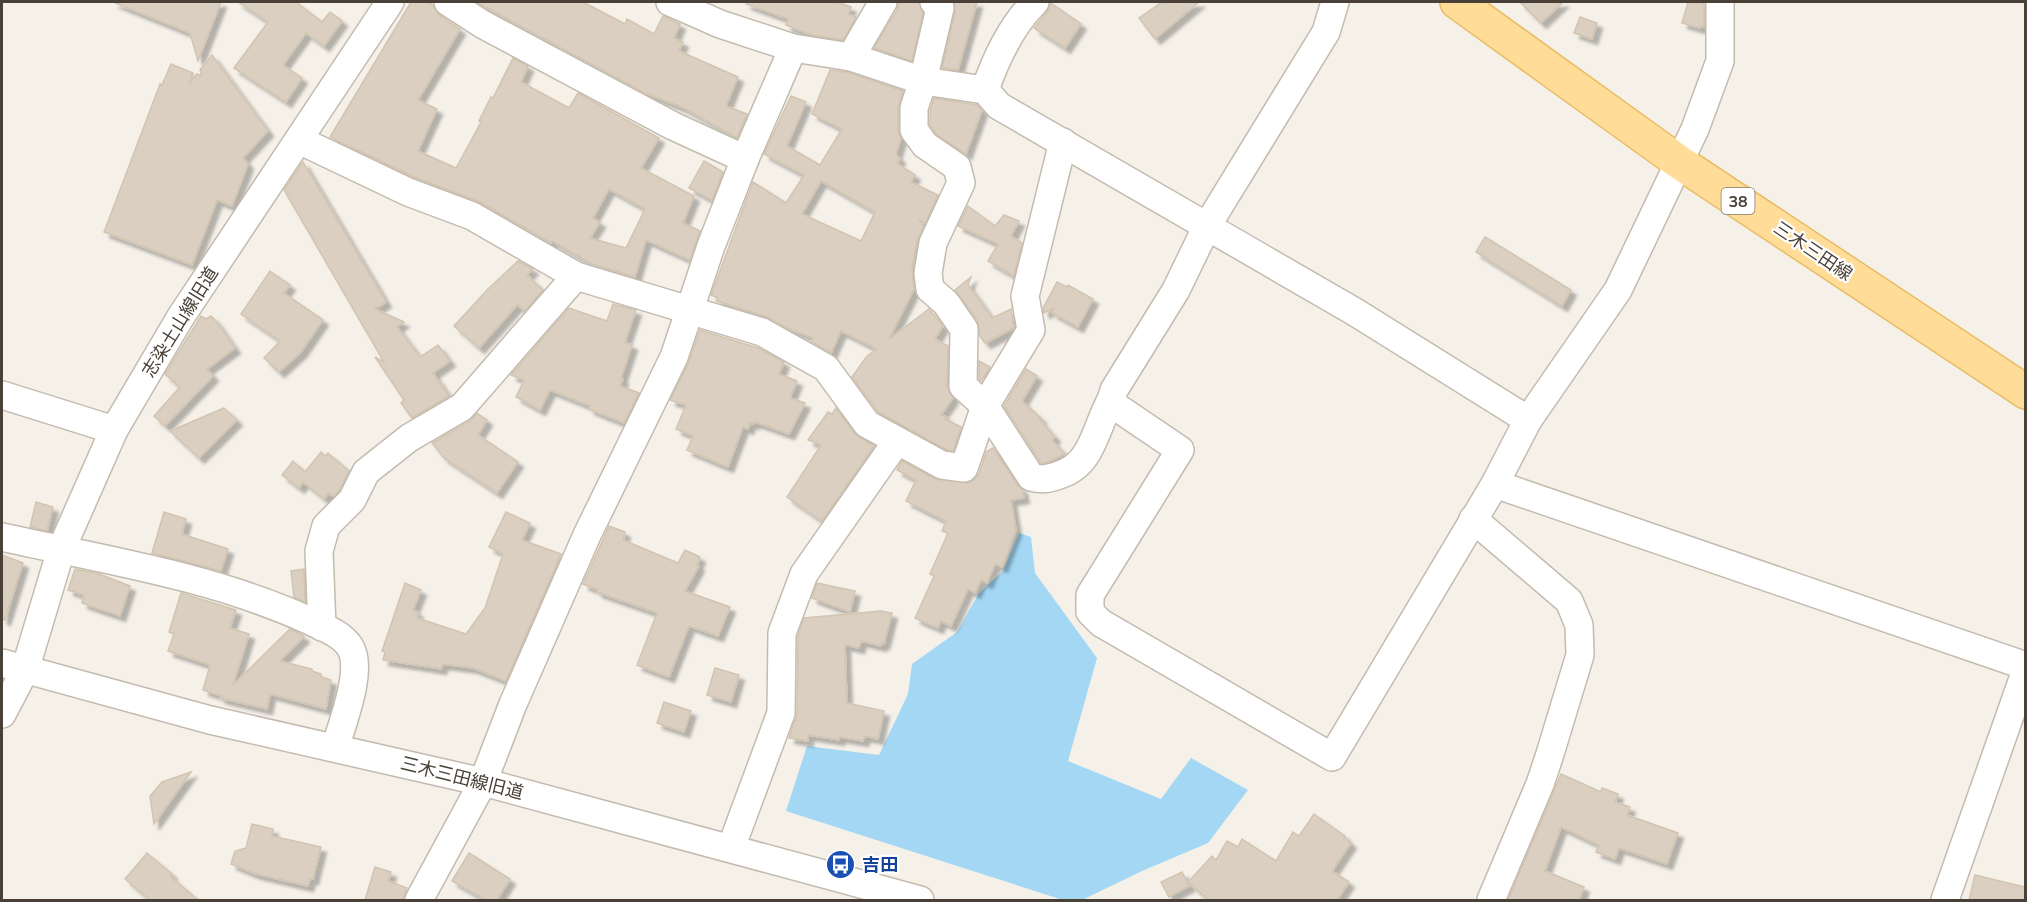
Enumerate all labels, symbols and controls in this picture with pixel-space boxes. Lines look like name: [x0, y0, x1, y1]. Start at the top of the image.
road number: 38: [1722, 188, 1754, 214]
street label: 三木三田線: [1770, 216, 1857, 285]
street label: 志染土山線旧道: [136, 262, 223, 381]
street label: 三木三田線旧道: [398, 751, 526, 804]
bus stop icon: 吉田: [825, 849, 857, 881]
place label: 吉田: [862, 853, 898, 876]

